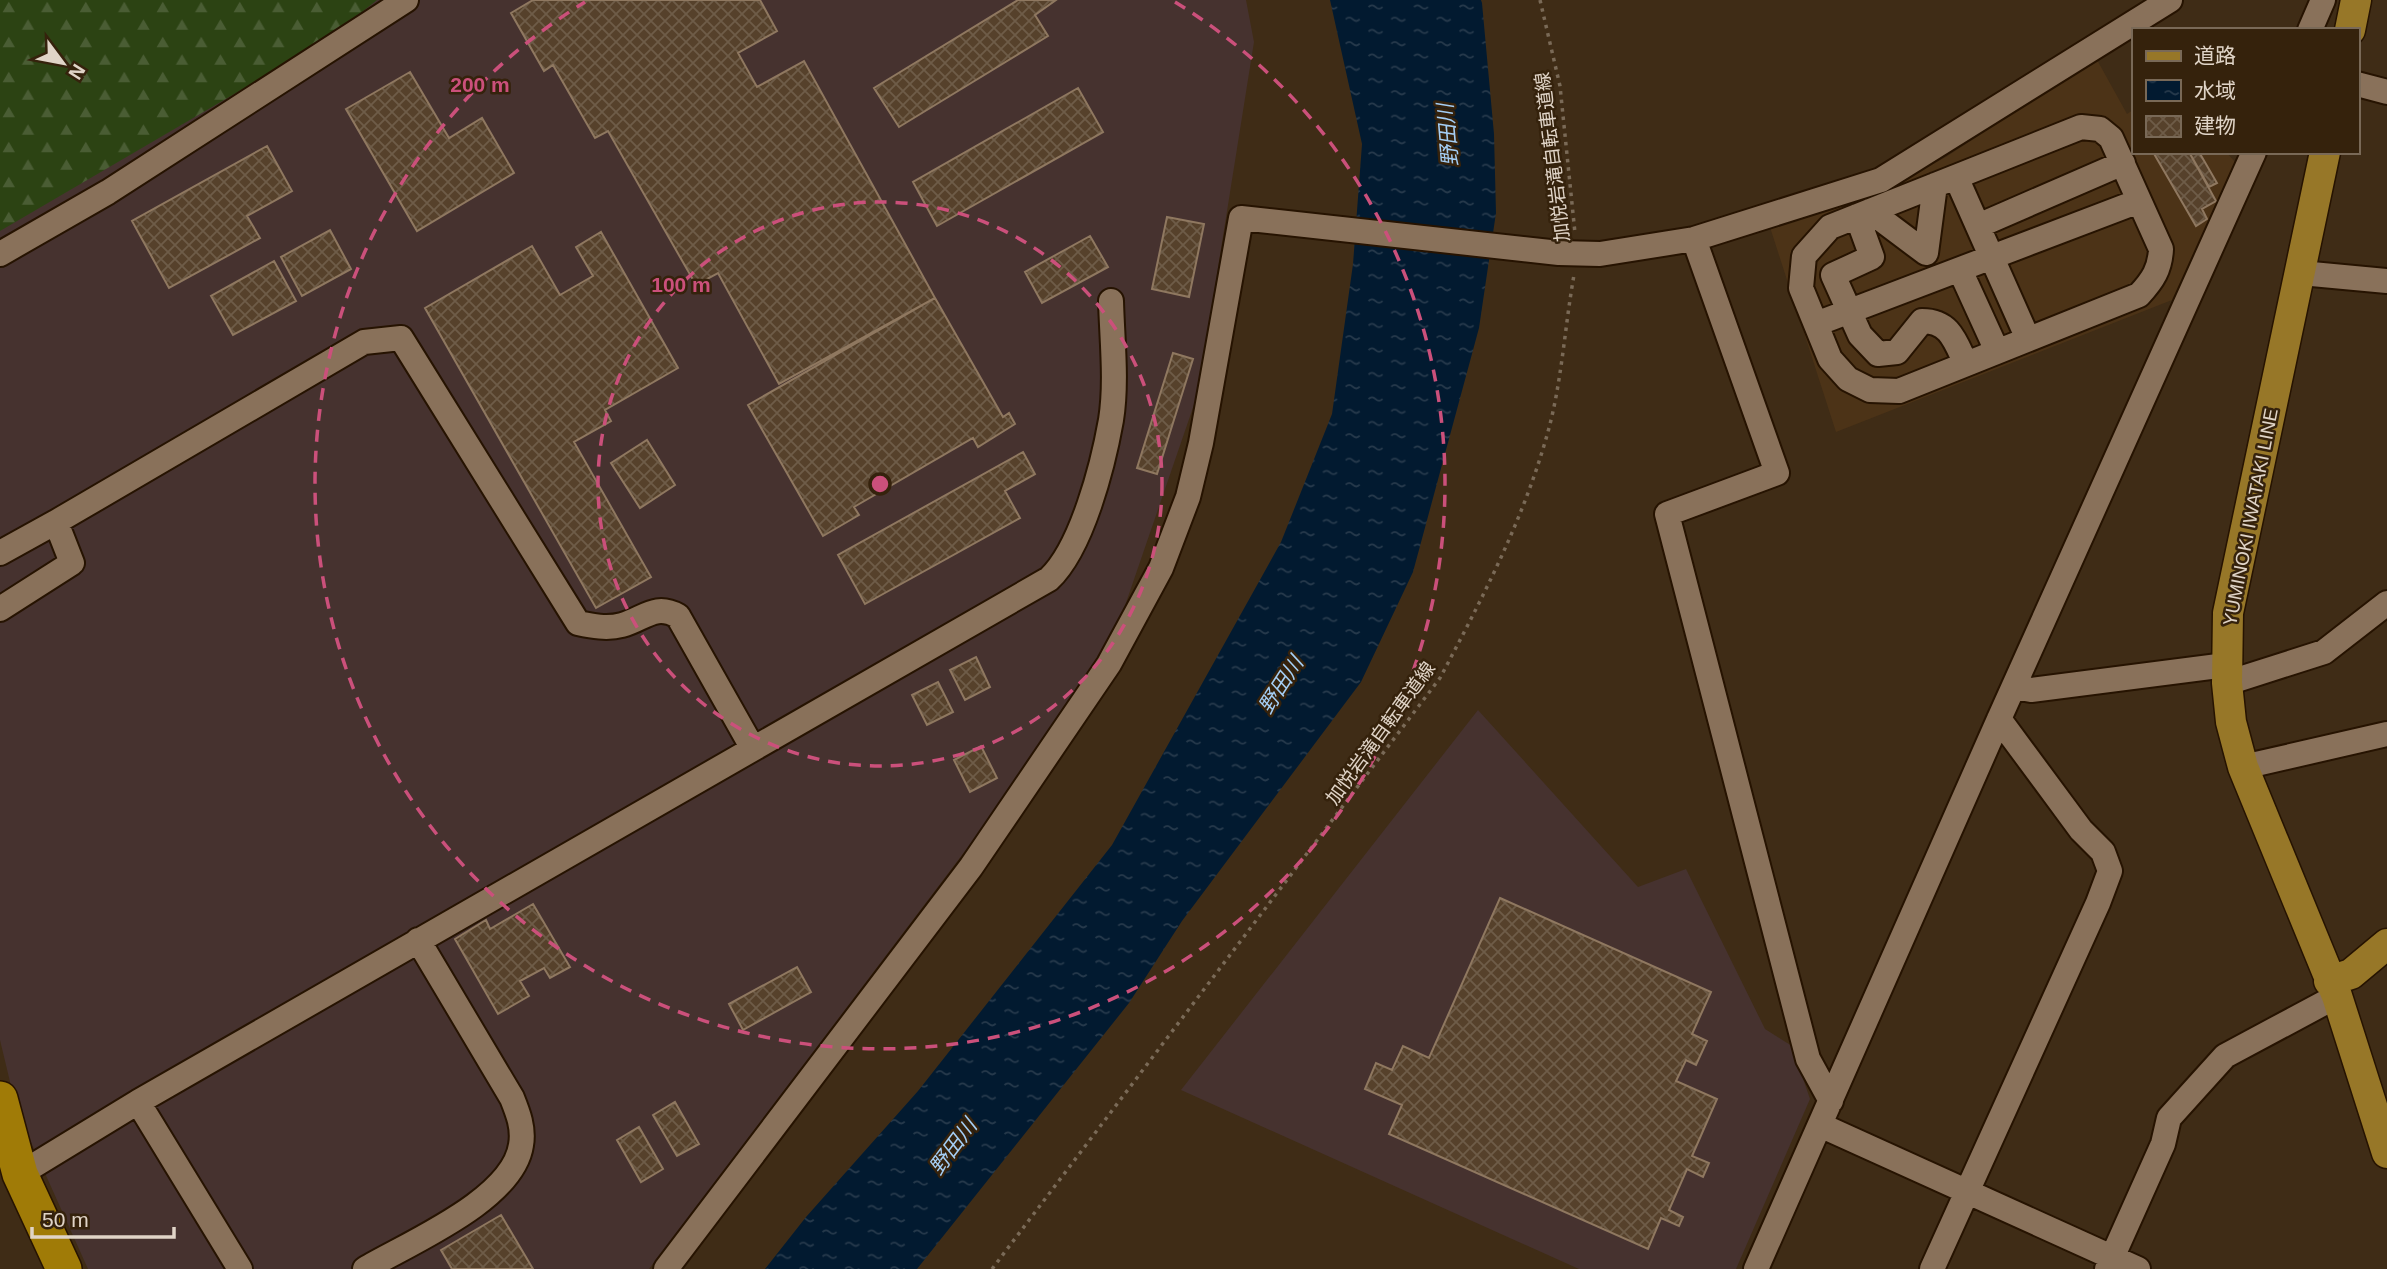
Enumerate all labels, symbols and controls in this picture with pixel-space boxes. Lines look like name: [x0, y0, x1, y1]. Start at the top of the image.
north arrow: [28, 28, 98, 98]
legend: [2132, 28, 2359, 154]
text: 道路: [2194, 44, 2236, 67]
text: N: [64, 60, 90, 83]
street label: 加悦岩滝自転車道線: [1532, 71, 1573, 243]
text: 200 m: [450, 73, 510, 96]
text: 水域: [2194, 79, 2236, 102]
water label: 野田川: [1433, 101, 1462, 167]
text: 建物: [2194, 114, 2236, 137]
text: 100 m: [651, 273, 711, 296]
street label: YUMINOKI IWATAKI LINE: [2219, 406, 2282, 628]
centre of rings: [868, 472, 892, 496]
water label: 野田川: [1254, 650, 1308, 717]
street label: 加悦岩滝自転車道線: [1322, 658, 1439, 809]
water label: 野田川: [924, 1113, 982, 1179]
scale bar: [32, 1196, 173, 1240]
text: 50 m: [42, 1208, 89, 1231]

